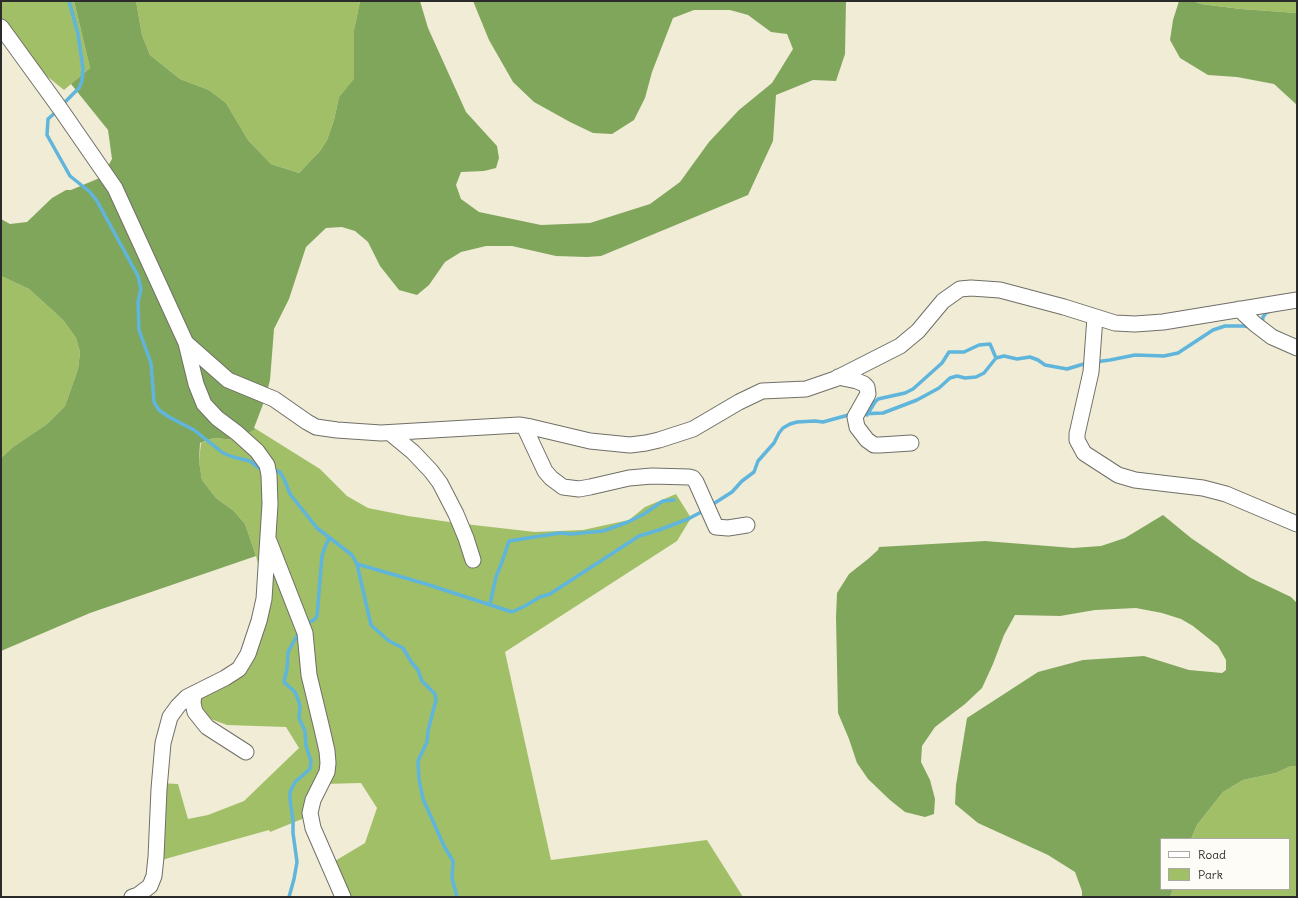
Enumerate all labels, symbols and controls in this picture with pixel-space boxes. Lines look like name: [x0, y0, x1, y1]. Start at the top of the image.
legend: [1160, 838, 1290, 890]
text: Road: [1198, 847, 1226, 862]
text: Park: [1198, 867, 1223, 882]

